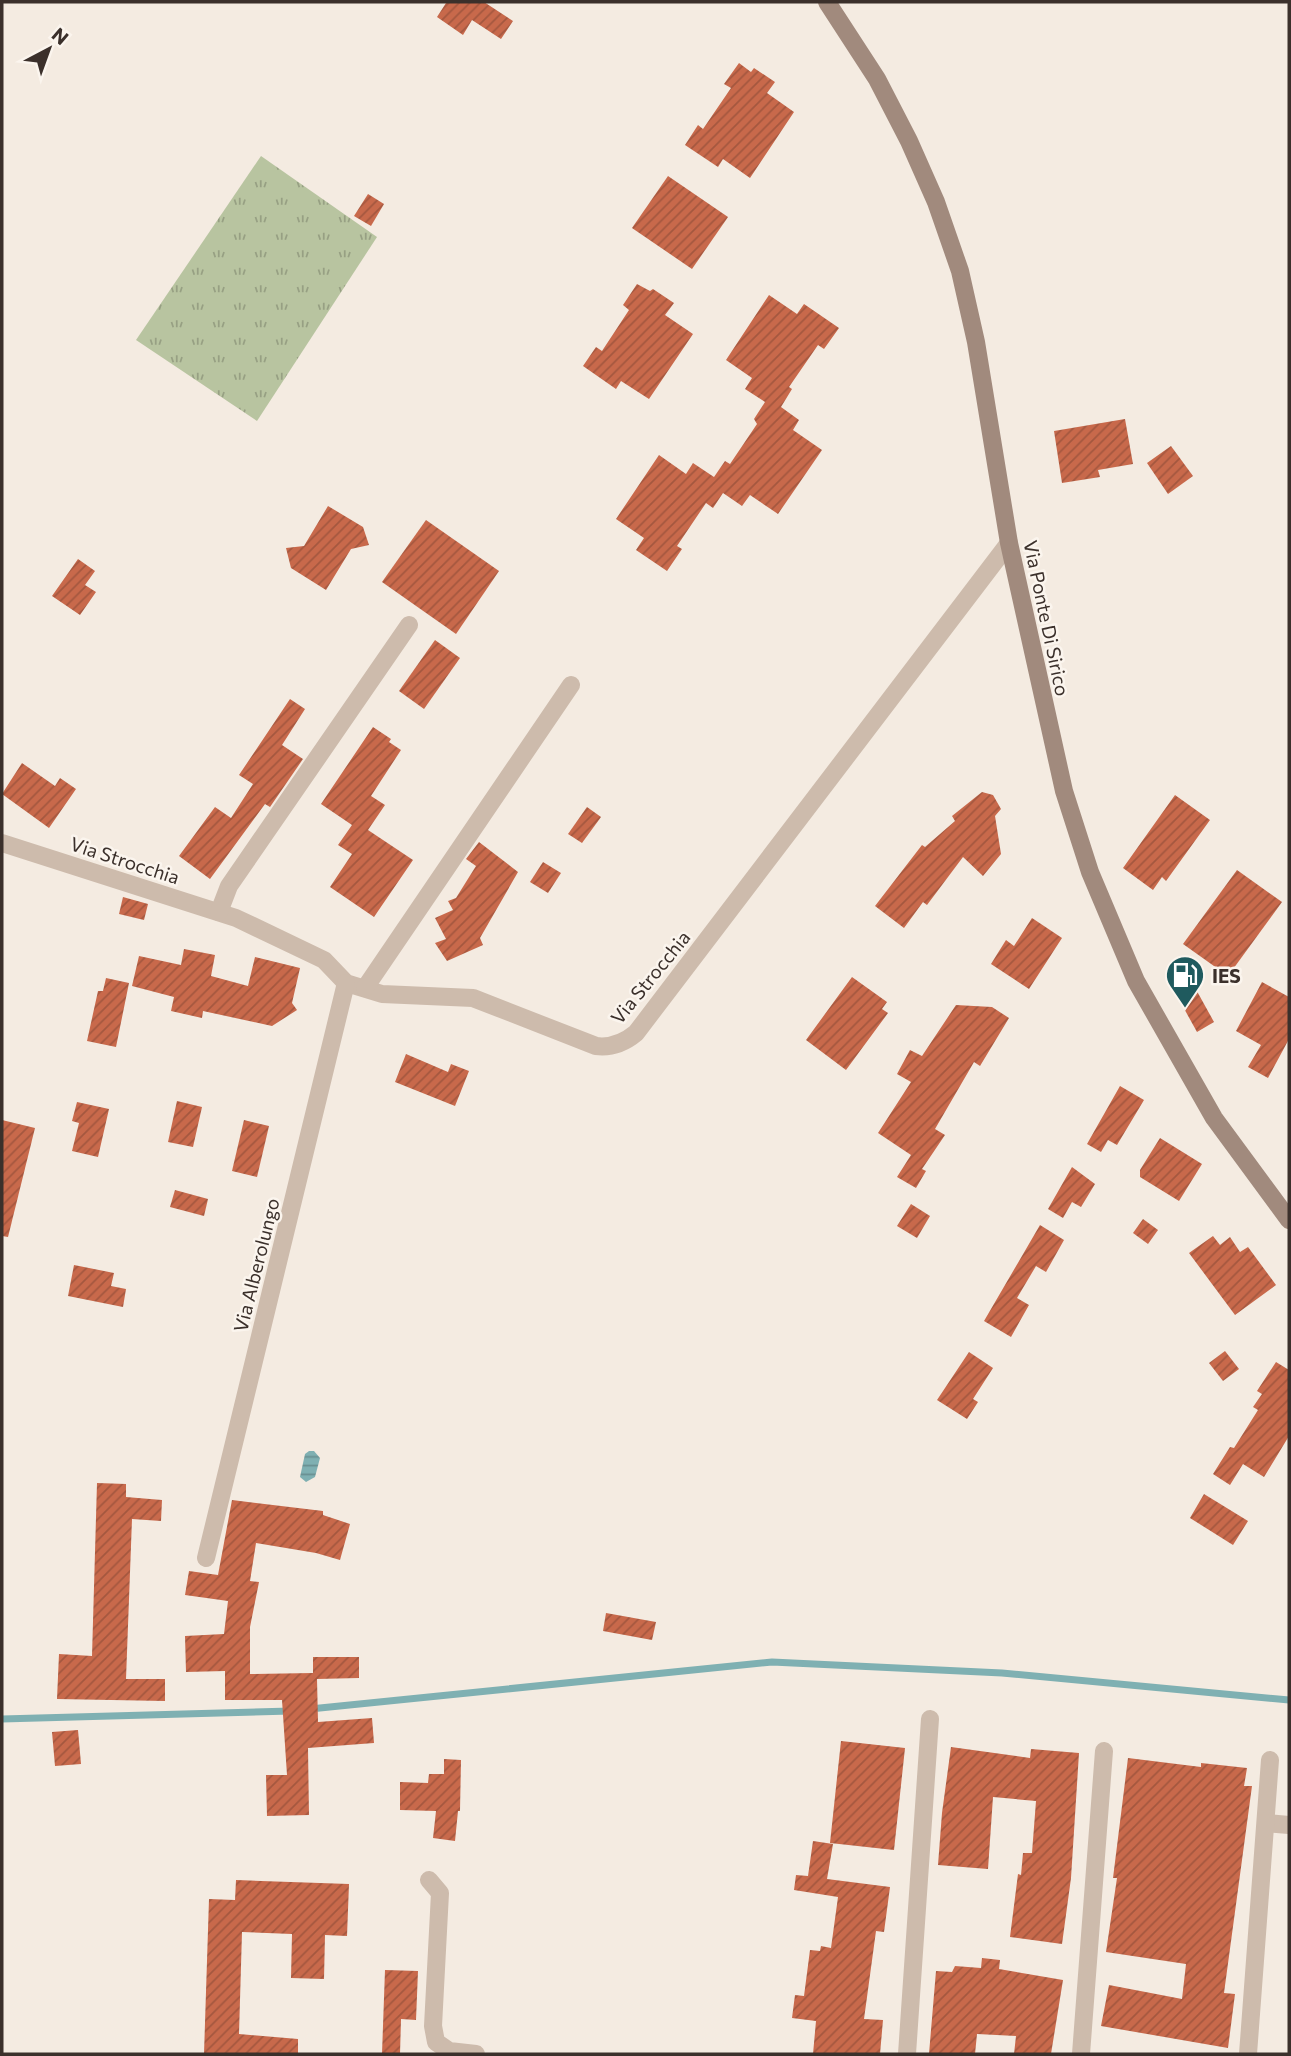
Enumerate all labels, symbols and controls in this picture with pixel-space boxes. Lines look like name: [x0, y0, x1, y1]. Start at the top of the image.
north arrow: [14, 14, 84, 84]
text: N: [48, 22, 73, 49]
street label: Via Ponte Di Sirico: [1019, 538, 1075, 698]
street label: Via Strocchia: [68, 832, 182, 888]
street label: Via Strocchia: [605, 926, 695, 1028]
fuel station icon: IES: [1164, 954, 1206, 1009]
place label: IES: [1212, 964, 1241, 987]
street label: Via Alberolungo: [228, 1196, 284, 1334]

